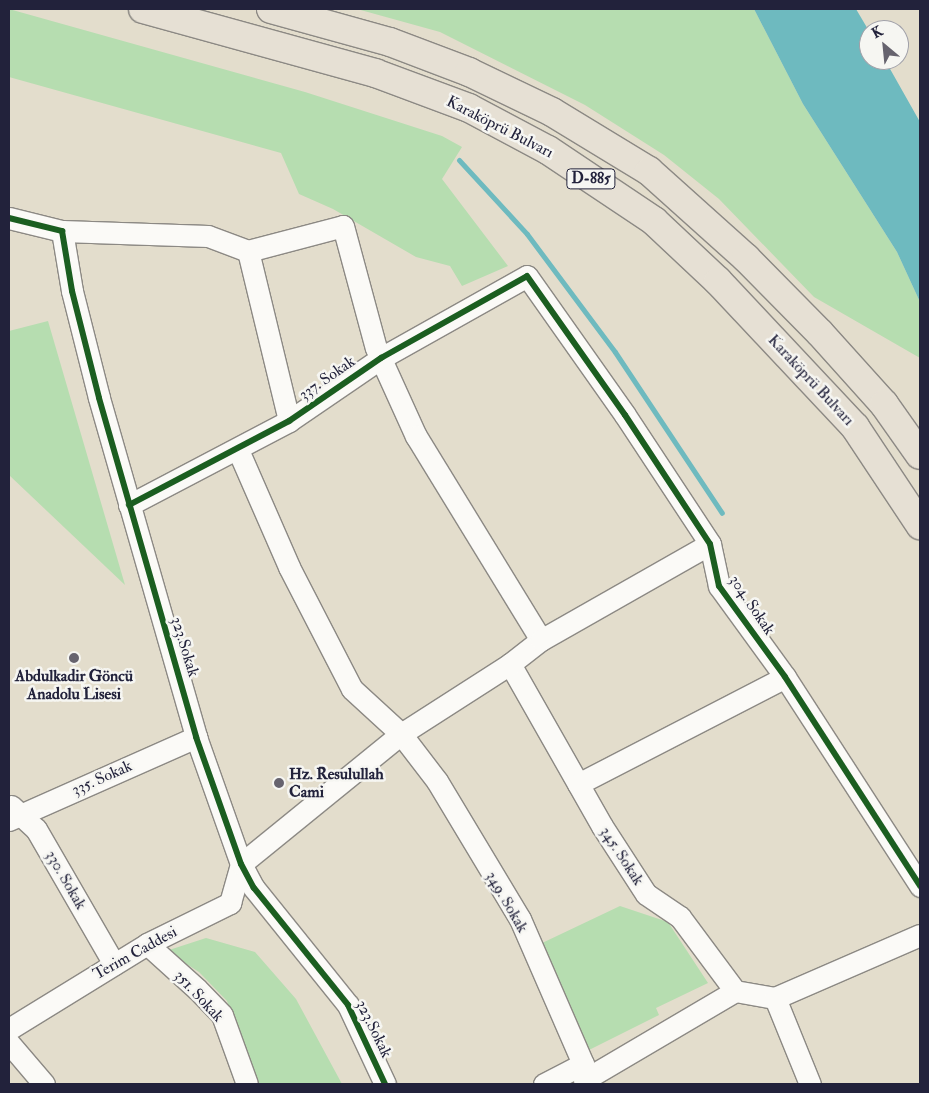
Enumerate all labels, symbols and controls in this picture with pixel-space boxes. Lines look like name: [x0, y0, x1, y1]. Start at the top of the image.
north arrow: [859, 20, 909, 70]
text: K: [869, 22, 886, 42]
street label: Karaköprü Bulvarı: [443, 92, 557, 162]
road number: D-885: [566, 166, 616, 192]
street label: Karaköprü Bulvarı: [764, 331, 858, 429]
street label: 337. Sokak: [295, 352, 359, 404]
street label: 304. Sokak: [725, 571, 779, 639]
street label: 323.Sokak: [167, 615, 203, 679]
marker: Abdulkadir Göncü Anadolu Lisesi: [68, 652, 80, 664]
place label: Abdulkadir Göncü Anadolu Lisesi: [15, 666, 133, 704]
street label: 335. Sokak: [69, 756, 135, 800]
place label: Hz. Resulullah Cami: [289, 764, 384, 802]
marker: Hz. Resulullah Cami: [273, 777, 285, 789]
street label: 345. Sokak: [596, 823, 648, 889]
street label: 330. Sokak: [41, 847, 91, 913]
street label: 349. Sokak: [482, 868, 532, 936]
street label: Terim Caddesi: [90, 922, 180, 984]
street label: 351. Sokak: [170, 966, 228, 1026]
street label: 323.Sokak: [352, 997, 396, 1061]

